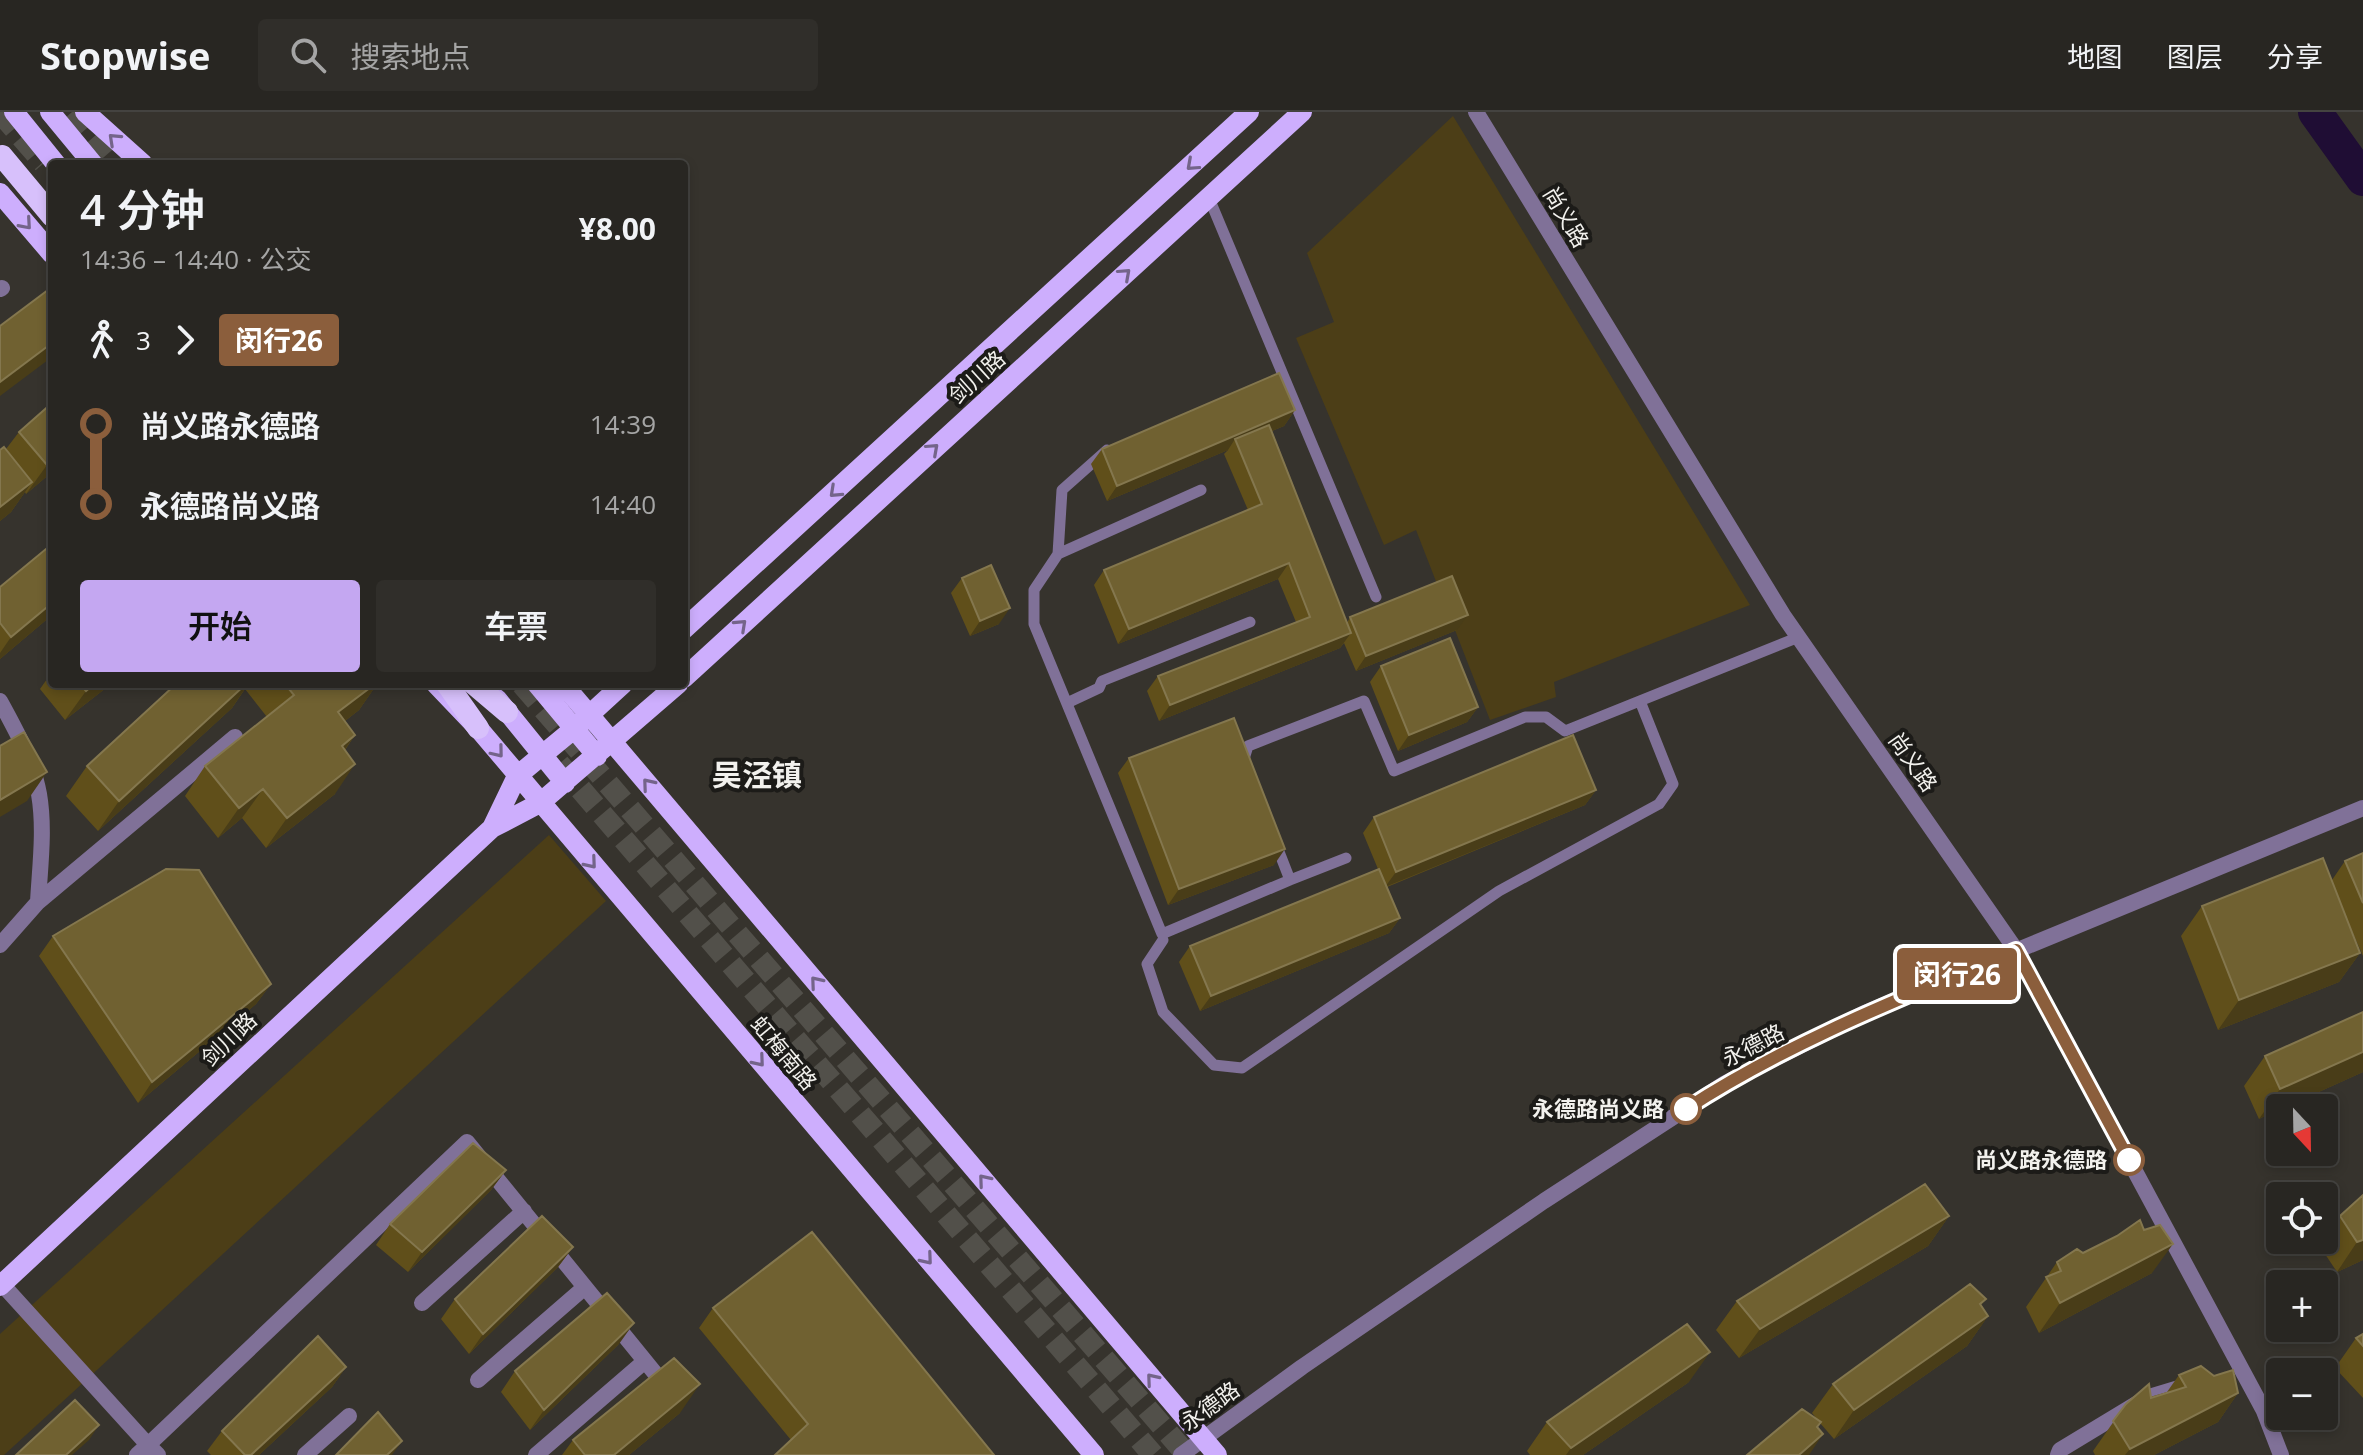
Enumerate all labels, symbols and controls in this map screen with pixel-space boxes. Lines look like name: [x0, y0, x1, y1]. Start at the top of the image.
search box: [258, 19, 818, 91]
text: Stopwise: [40, 29, 210, 81]
icon: search: [286, 33, 330, 77]
text: 搜索地点: [350, 36, 470, 77]
text: 地图: [2067, 37, 2123, 75]
text: 图层: [2167, 37, 2223, 75]
text: 分享: [2267, 37, 2323, 75]
one-way arrow: [109, 133, 123, 148]
one-way arrow: [1186, 155, 1201, 169]
text: 4 分钟: [80, 179, 205, 239]
street label: 尚义路: [1537, 180, 1597, 253]
text: ¥8.00: [579, 208, 656, 249]
one-way arrow: [16, 214, 31, 229]
text: 14:36 – 14:40 · 公交: [80, 241, 311, 277]
one-way arrow: [1116, 269, 1130, 284]
icon: walk: [80, 318, 124, 362]
icon: forward: [163, 318, 207, 362]
text: 闵行26: [235, 321, 323, 359]
text: 3: [136, 322, 151, 358]
street label: 剑川路: [942, 343, 1011, 409]
text: 尚义路永德路: [140, 405, 320, 446]
text: 14:39: [590, 406, 656, 442]
one-way arrow: [924, 444, 938, 459]
one-way arrow: [830, 482, 844, 497]
text: 永德路尚义路: [140, 485, 320, 526]
text: 14:40: [590, 486, 656, 522]
button: 开始: [80, 580, 360, 672]
button: 车票: [376, 580, 656, 672]
one-way arrow: [732, 619, 746, 634]
street label: 尚义路: [1883, 726, 1945, 797]
one-way arrow: [488, 743, 502, 758]
district label: 吴泾镇: [712, 754, 802, 795]
one-way arrow: [643, 778, 658, 793]
one-way arrow: [581, 853, 596, 868]
line badge: 闵行26: [1901, 948, 2013, 1000]
text: 闵行26: [1913, 955, 2001, 993]
one-way arrow: [811, 977, 826, 991]
street label: 剑川路: [194, 1005, 262, 1072]
street label: 虹梅南路: [745, 1009, 825, 1096]
street label: 永德路: [1716, 1016, 1789, 1072]
one-way arrow: [749, 1051, 764, 1066]
place label: 永德路尚义路: [1532, 1093, 1664, 1123]
marker: 永德路尚义路: [1671, 1094, 1701, 1124]
north arrow: [2266, 1094, 2338, 1166]
map controls: [2266, 1094, 2338, 1430]
place label: 尚义路永德路: [1975, 1144, 2107, 1174]
marker: 尚义路永德路: [2114, 1145, 2144, 1175]
one-way arrow: [979, 1175, 994, 1190]
button: locate: [2266, 1182, 2338, 1254]
one-way arrow: [917, 1250, 932, 1264]
button: +: [2266, 1270, 2338, 1342]
button: −: [2266, 1358, 2338, 1430]
one-way arrow: [1147, 1373, 1162, 1388]
street label: 永德路: [1174, 1374, 1245, 1437]

